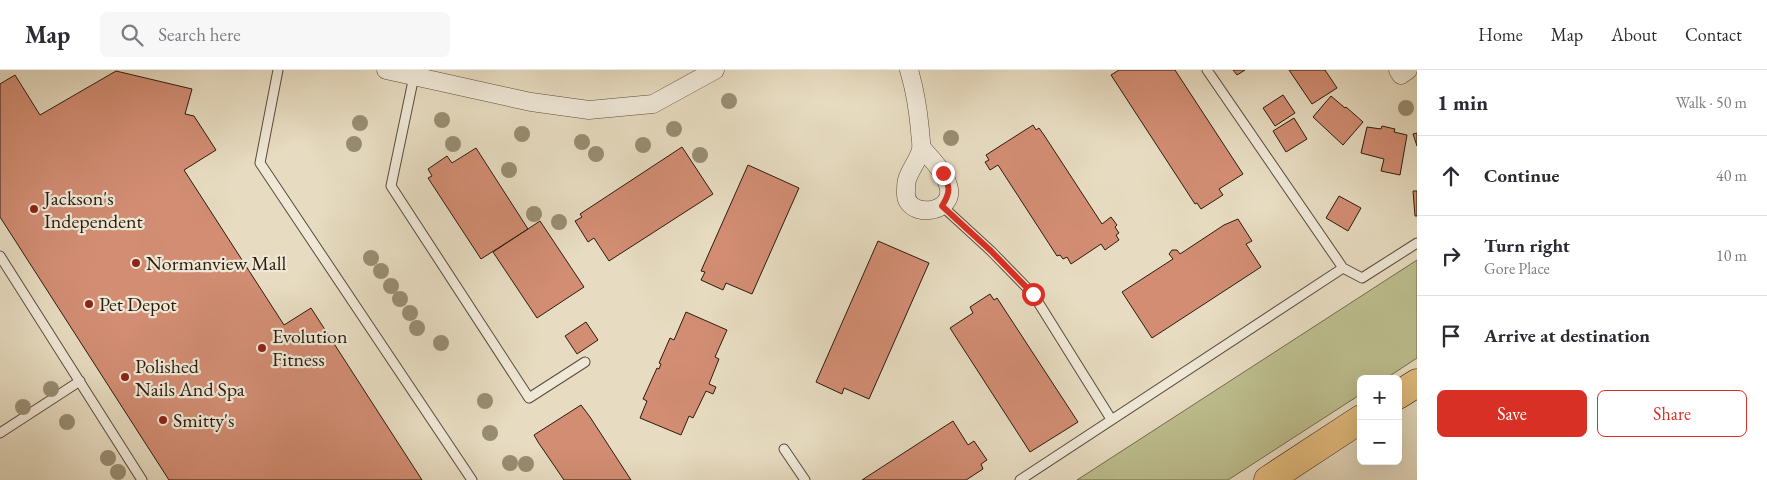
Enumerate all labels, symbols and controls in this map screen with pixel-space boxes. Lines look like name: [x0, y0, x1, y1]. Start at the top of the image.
search box: [100, 12, 450, 57]
text: Map: [25, 19, 70, 50]
icon: search: [118, 21, 146, 49]
text: Search here: [158, 22, 241, 47]
text: Home: [1478, 23, 1523, 46]
text: Map: [1551, 23, 1583, 46]
text: About: [1611, 23, 1657, 46]
text: Contact: [1685, 23, 1742, 46]
text: 1 min: [1437, 89, 1488, 116]
text: Walk · 50 m: [1676, 92, 1747, 113]
route end: [932, 162, 955, 185]
icon: ahead: [1437, 162, 1465, 190]
text: Continue: [1484, 163, 1559, 188]
text: 40 m: [1716, 165, 1747, 186]
place label: Jackson's Independent: [42, 185, 143, 234]
marker: Jackson's Independent: [28, 203, 40, 215]
text: Turn right: [1484, 233, 1570, 258]
icon: right: [1437, 242, 1465, 270]
text: 10 m: [1716, 245, 1747, 266]
place label: Normanview Mall: [146, 250, 287, 276]
marker: Normanview Mall: [130, 257, 142, 269]
text: Gore Place: [1484, 258, 1550, 279]
route start: [1022, 283, 1045, 306]
place label: Pet Depot: [99, 291, 177, 317]
marker: Pet Depot: [83, 298, 95, 310]
icon: arrive: [1437, 322, 1465, 350]
place label: Evolution Fitness: [272, 323, 348, 372]
text: Arrive at destination: [1484, 323, 1650, 348]
marker: Evolution Fitness: [256, 342, 268, 354]
place label: Polished Nails And Spa: [135, 353, 245, 402]
marker: Polished Nails And Spa: [119, 371, 131, 383]
map controls: [1357, 375, 1402, 465]
button: +: [1357, 375, 1402, 420]
button: Save: [1437, 390, 1587, 437]
button: Share: [1597, 390, 1747, 437]
place label: Smitty's: [173, 407, 235, 433]
marker: Smitty's: [157, 414, 169, 426]
button: −: [1357, 420, 1402, 465]

